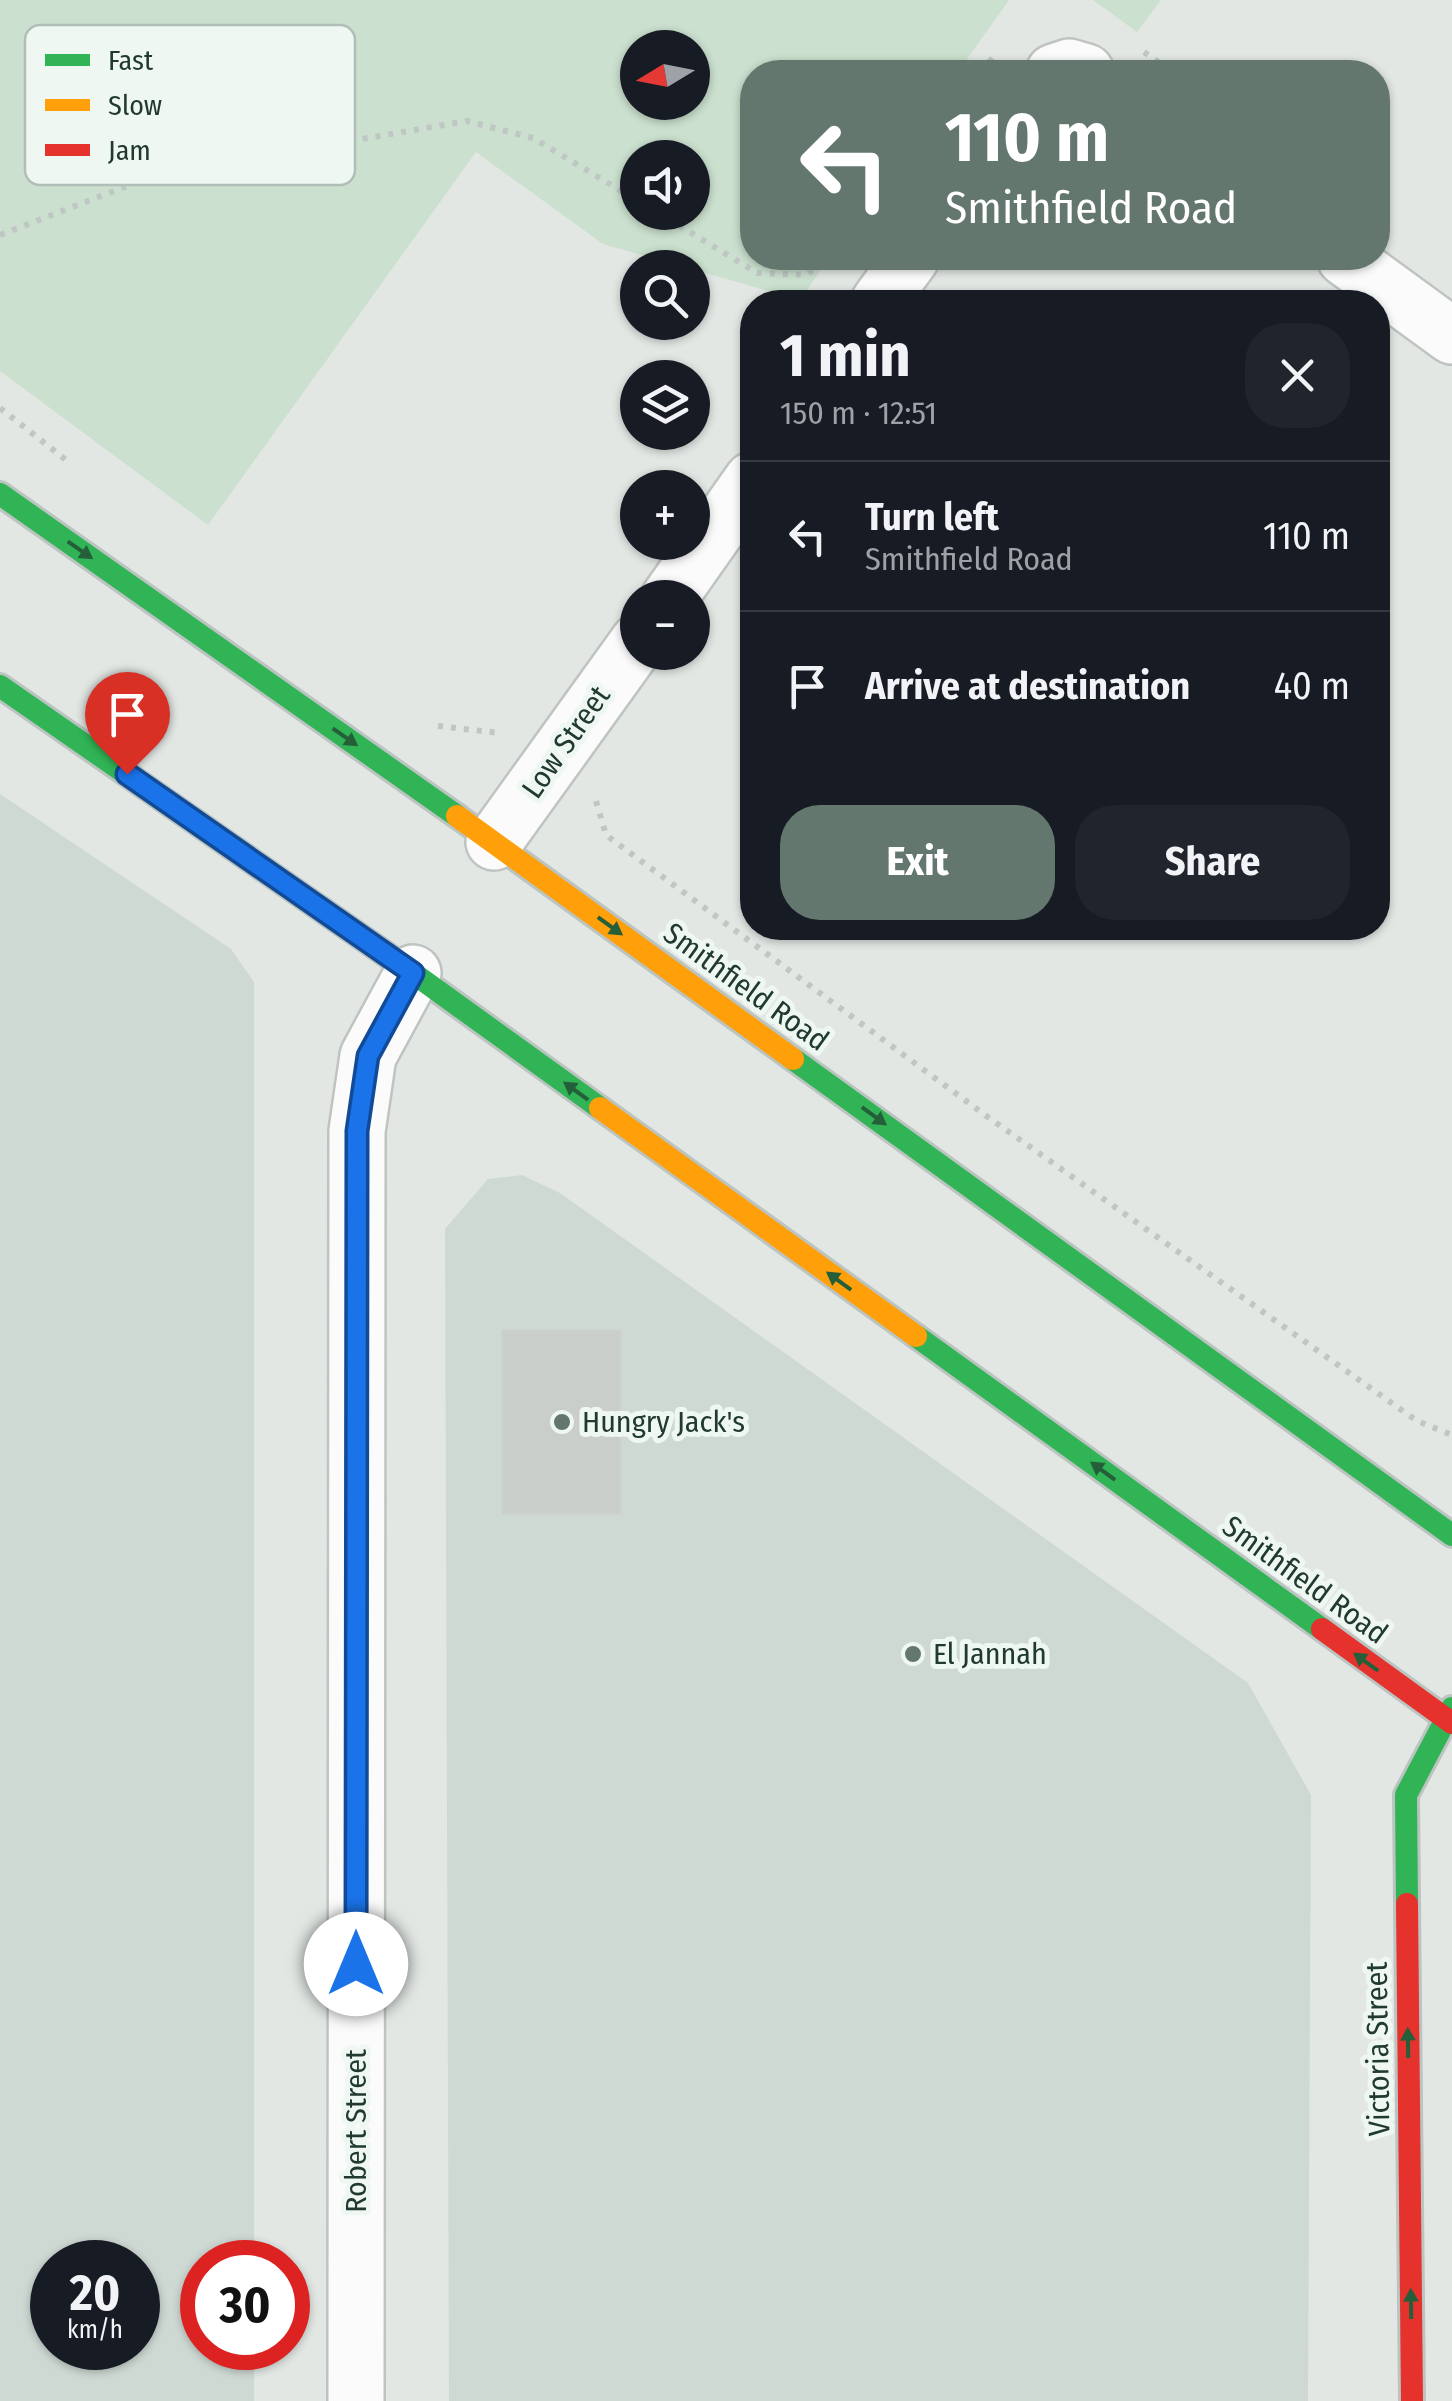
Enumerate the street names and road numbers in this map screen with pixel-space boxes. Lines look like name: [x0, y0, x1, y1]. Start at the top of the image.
street label: Low Street: [514, 679, 618, 805]
street label: Smithfield Road: [657, 915, 835, 1059]
street label: Smithfield Road: [1216, 1508, 1394, 1652]
street label: Victoria Street: [1358, 1961, 1398, 2136]
street label: Robert Street: [338, 2049, 374, 2213]

